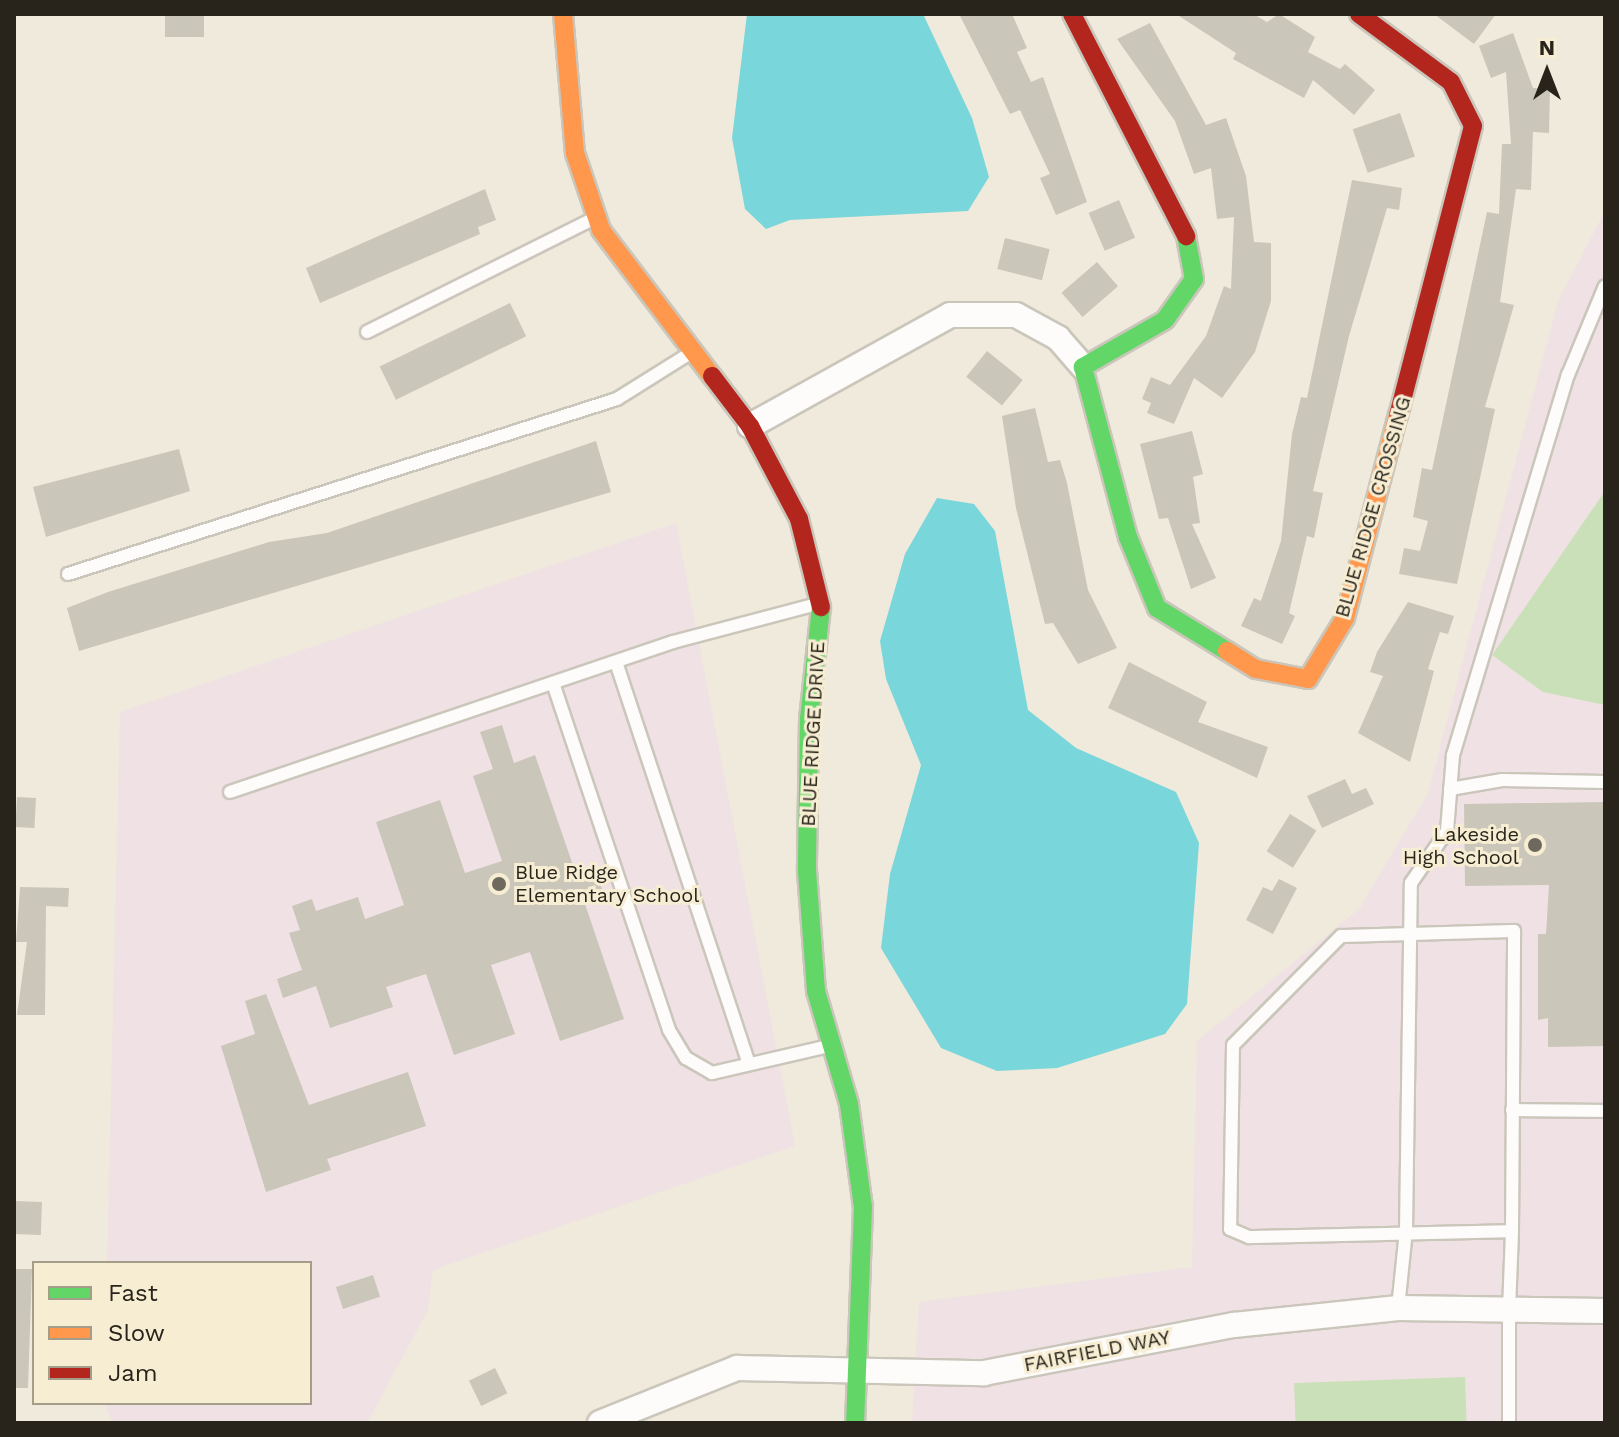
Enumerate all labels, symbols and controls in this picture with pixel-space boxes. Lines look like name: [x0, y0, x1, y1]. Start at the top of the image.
north arrow: [1507, 32, 1587, 112]
text: N: [1539, 35, 1555, 60]
street label: BLUE RIDGE CROSSING: [1330, 394, 1416, 620]
street label: BLUE RIDGE DRIVE: [796, 641, 830, 827]
place label: Lakeside High School: [1403, 822, 1519, 869]
marker: Lakeside High School: [1526, 836, 1544, 854]
place label: Blue Ridge Elementary School: [515, 860, 700, 907]
marker: Blue Ridge Elementary School: [490, 875, 508, 893]
legend: [32, 1261, 312, 1405]
text: Fast: [108, 1279, 158, 1307]
text: Slow: [108, 1319, 165, 1347]
street label: FAIRFIELD WAY: [1022, 1325, 1172, 1377]
text: Jam: [108, 1359, 158, 1387]

